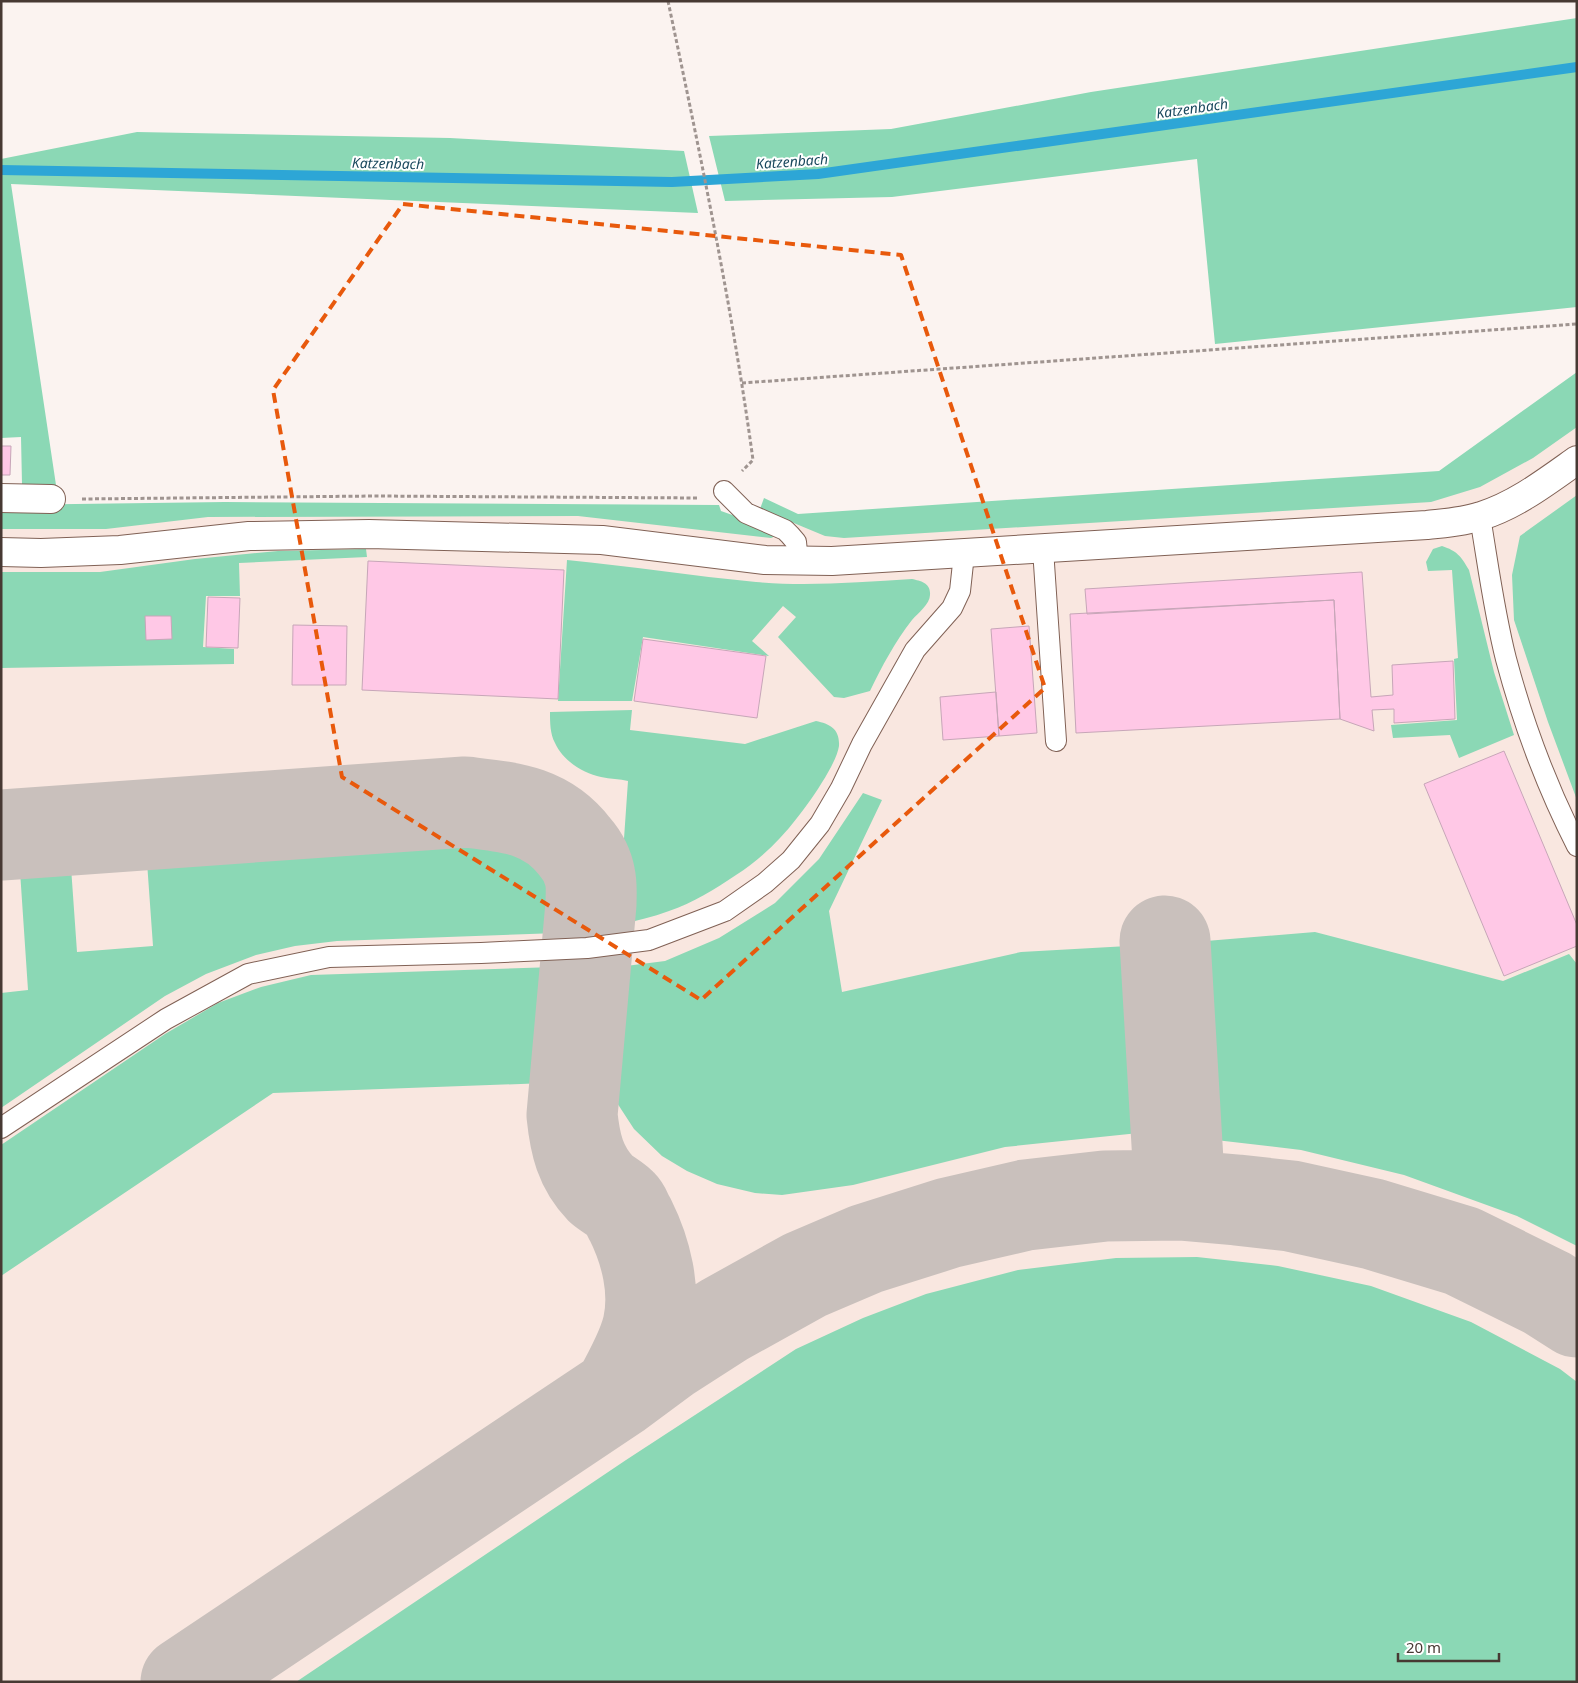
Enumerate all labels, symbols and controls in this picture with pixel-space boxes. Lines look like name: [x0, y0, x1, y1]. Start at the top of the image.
water label: Katzenbach: [1155, 94, 1229, 122]
water label: Katzenbach: [755, 149, 829, 173]
water label: Katzenbach: [352, 153, 424, 173]
scale bar: [1398, 1630, 1499, 1662]
text: 20 m: [1406, 1637, 1441, 1657]

